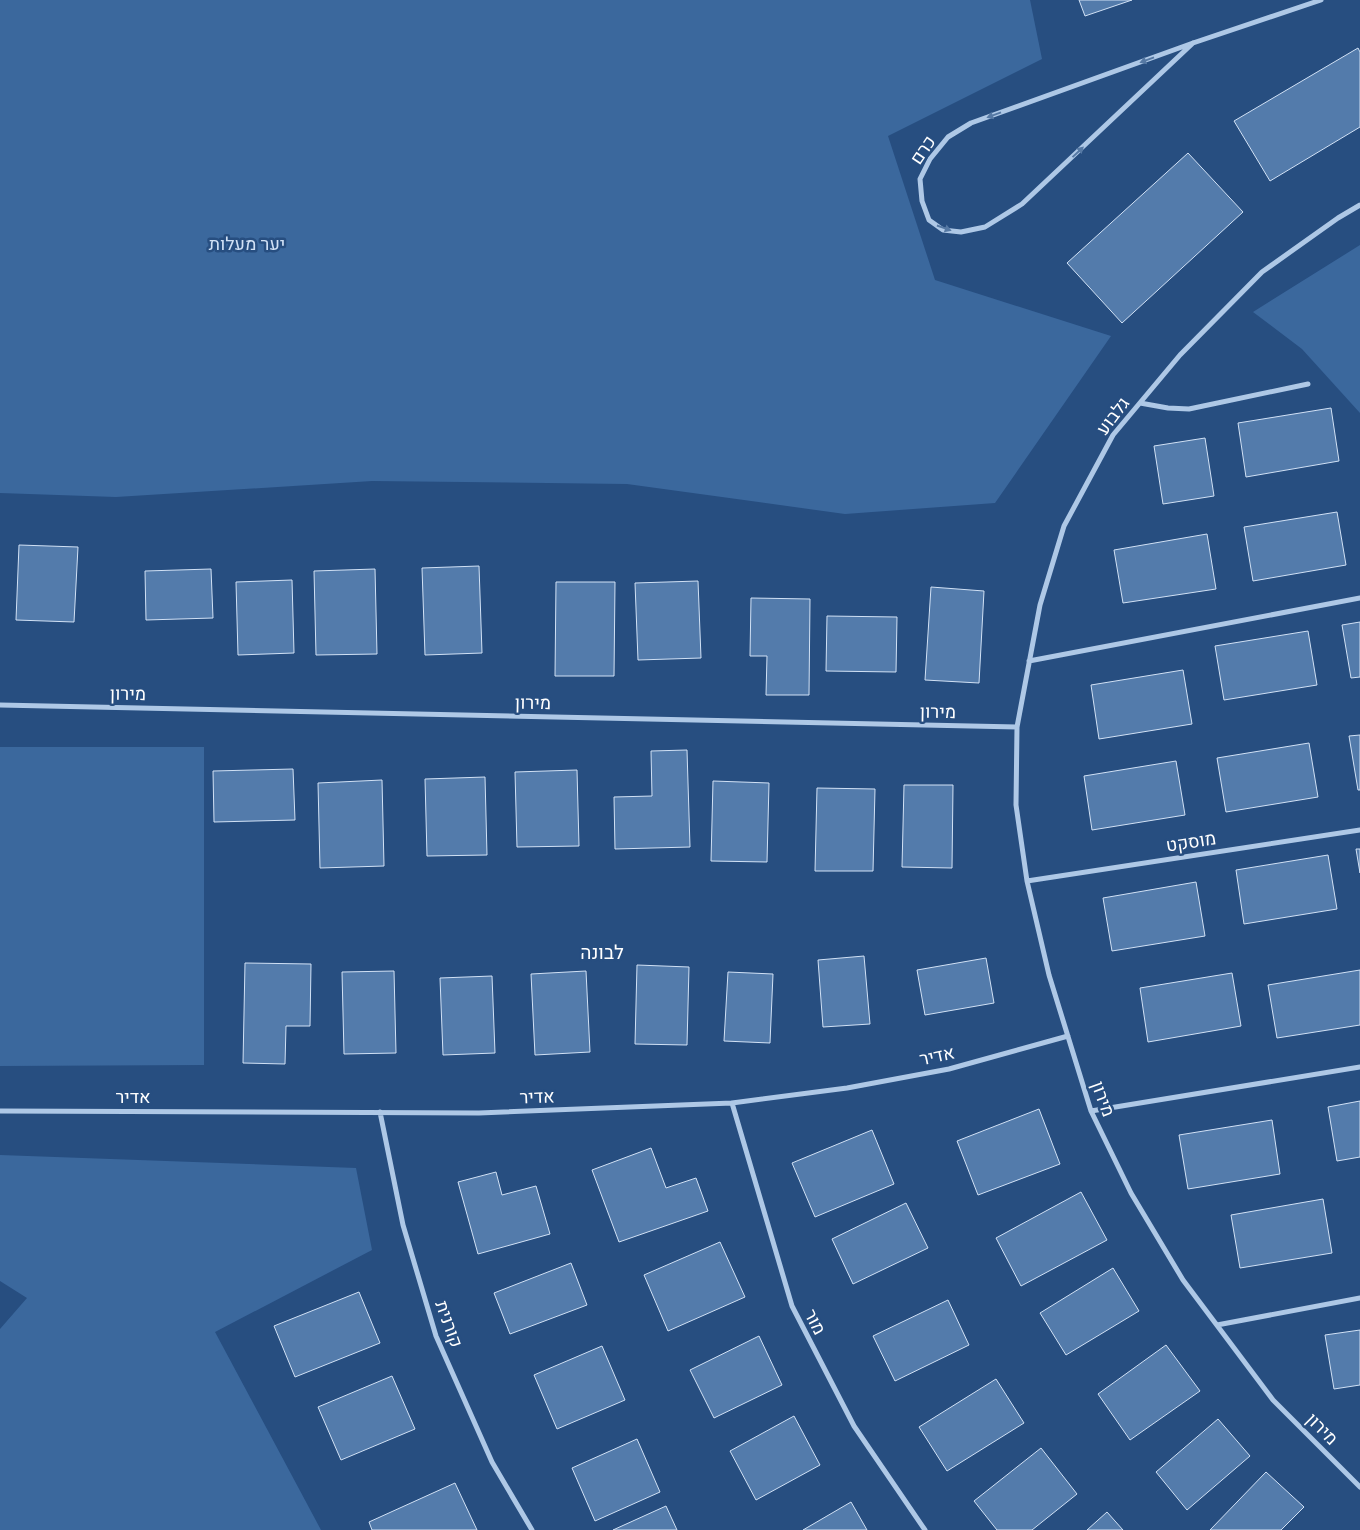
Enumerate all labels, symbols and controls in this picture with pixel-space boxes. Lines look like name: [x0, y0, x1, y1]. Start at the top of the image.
one-way arrow: [1139, 56, 1154, 64]
one-way arrow: [986, 111, 1001, 119]
street label: כרם: [906, 131, 940, 169]
one-way arrow: [1072, 146, 1084, 158]
one-way arrow: [937, 224, 952, 232]
park label: יער מעלות: [209, 233, 285, 255]
street label: גלבוע: [1092, 393, 1134, 439]
street label: מירון: [110, 683, 146, 705]
street label: מירון: [515, 692, 551, 714]
street label: מירון: [920, 701, 956, 723]
street label: מוסקט: [1164, 827, 1218, 857]
district label: לבונה: [580, 942, 624, 964]
street label: אדיר: [917, 1042, 957, 1070]
street label: מירון: [1086, 1078, 1120, 1120]
street label: אדיר: [519, 1085, 555, 1109]
street label: אדיר: [115, 1086, 151, 1108]
street label: קורנית: [430, 1297, 468, 1351]
street label: מור: [799, 1306, 831, 1338]
street label: מירון: [1301, 1408, 1343, 1450]

